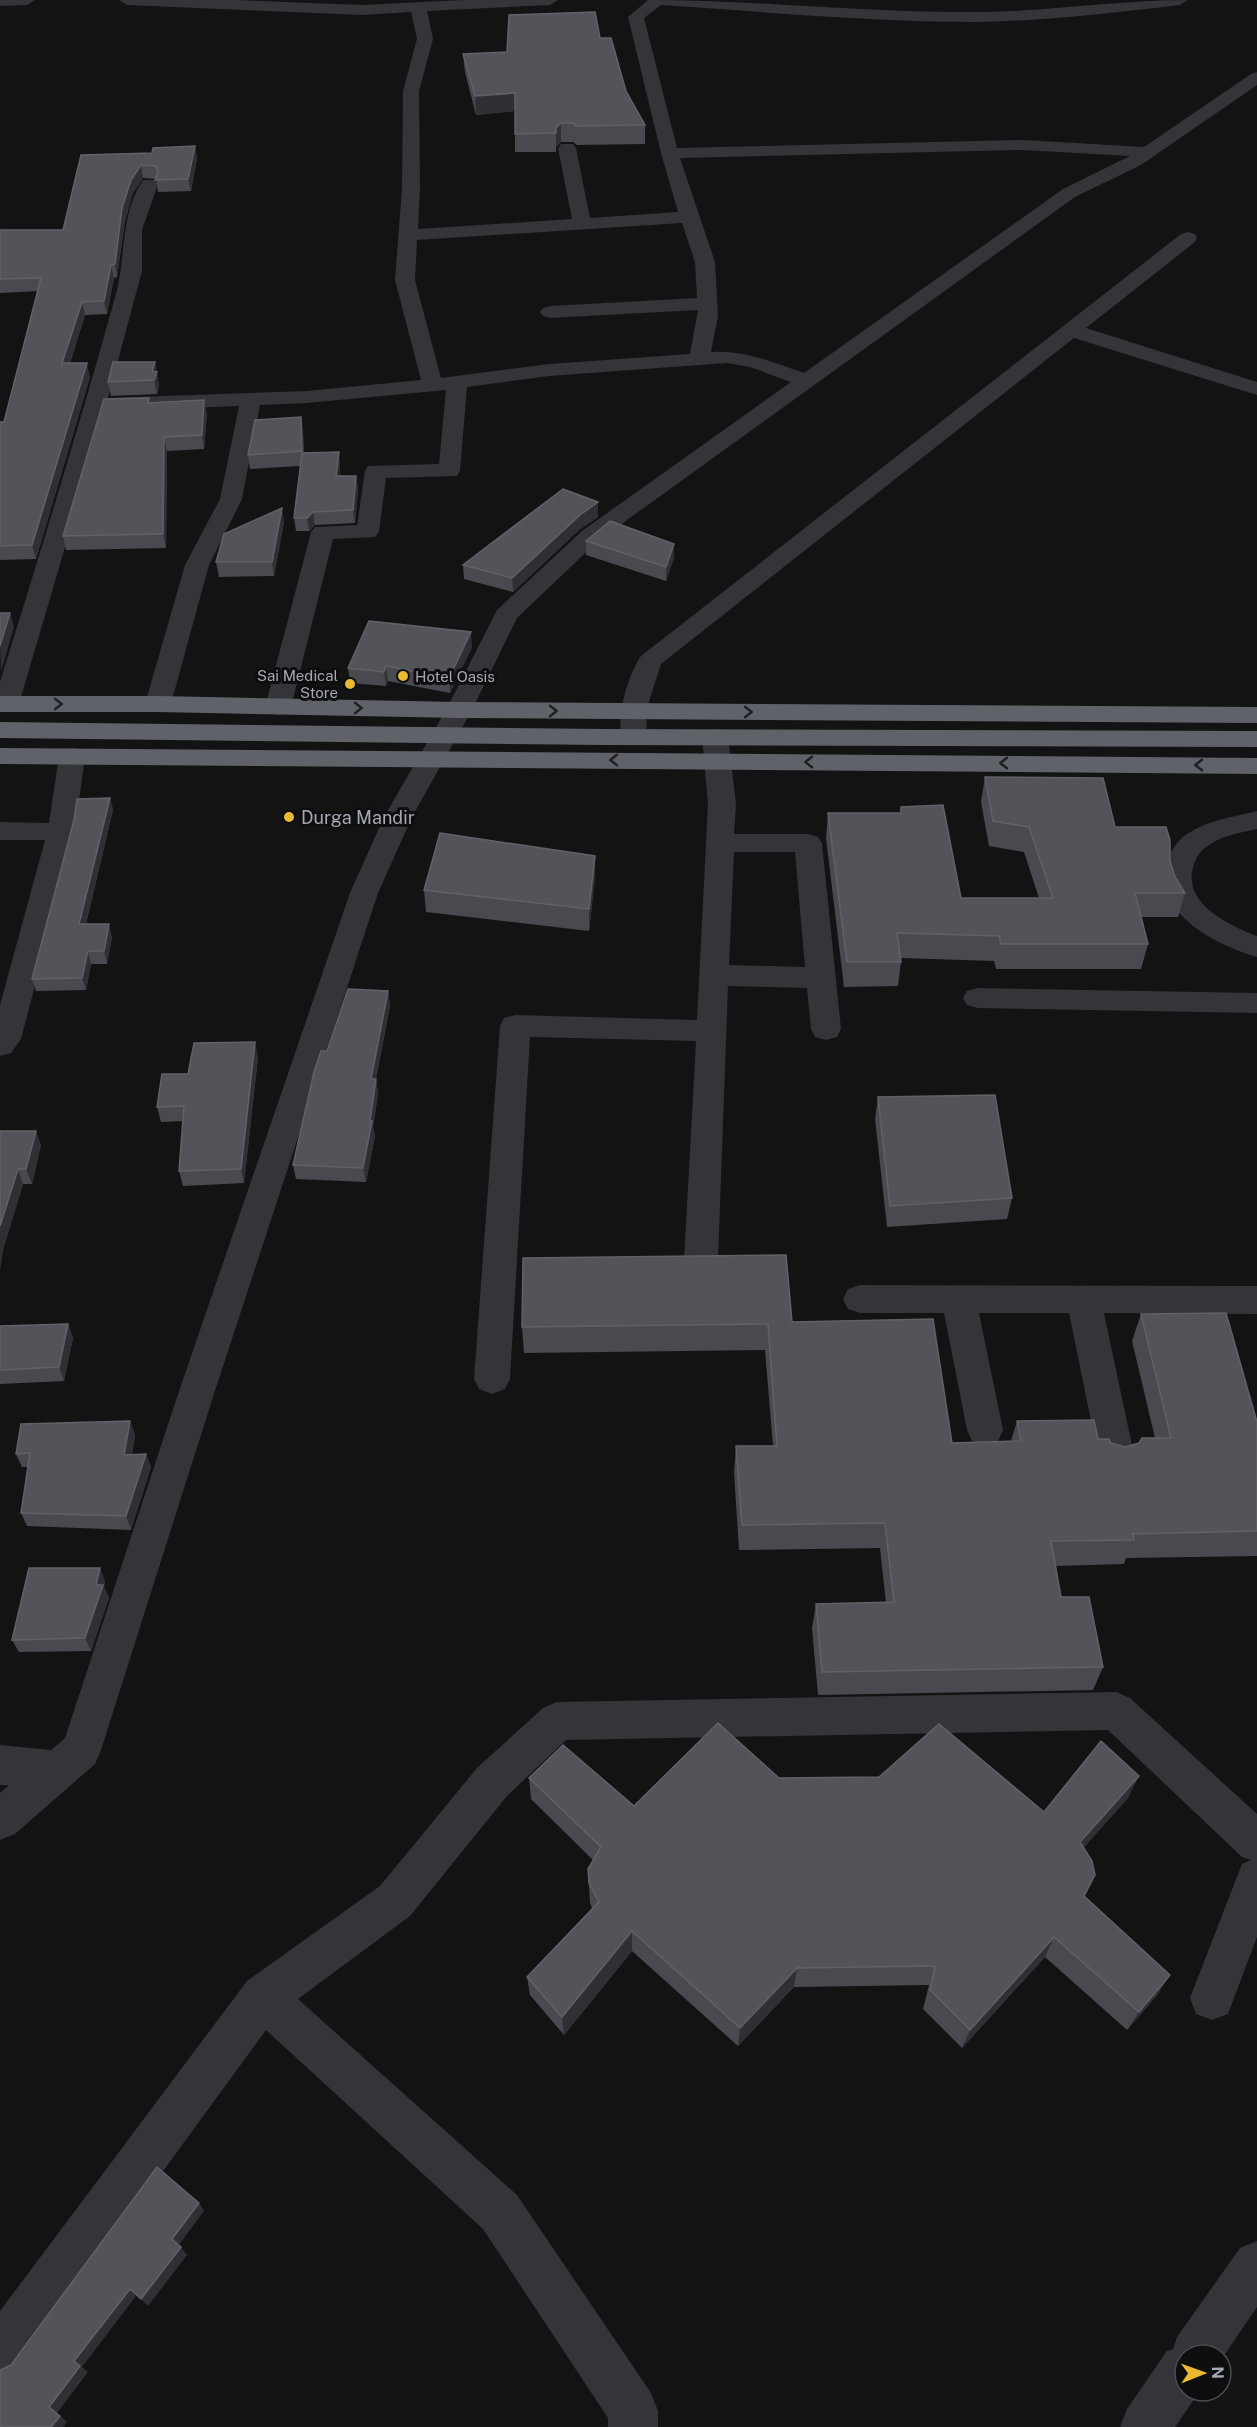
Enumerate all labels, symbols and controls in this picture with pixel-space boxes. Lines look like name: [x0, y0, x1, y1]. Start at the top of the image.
place label: Sai Medical Store: [257, 667, 338, 701]
place label: Hotel Oasis: [415, 668, 495, 685]
marker: Hotel Oasis: [396, 669, 410, 683]
marker: Sai Medical Store: [343, 677, 357, 691]
one-way arrow: [54, 698, 63, 710]
one-way arrow: [354, 702, 363, 714]
one-way arrow: [549, 705, 558, 717]
one-way arrow: [744, 706, 753, 718]
one-way arrow: [609, 754, 618, 766]
one-way arrow: [804, 756, 813, 768]
one-way arrow: [999, 757, 1008, 770]
one-way arrow: [1194, 759, 1203, 771]
place label: Durga Mandir: [301, 807, 415, 828]
marker: Durga Mandir: [282, 810, 296, 824]
north arrow: [1173, 2343, 1233, 2403]
text: N: [1208, 2366, 1227, 2379]

